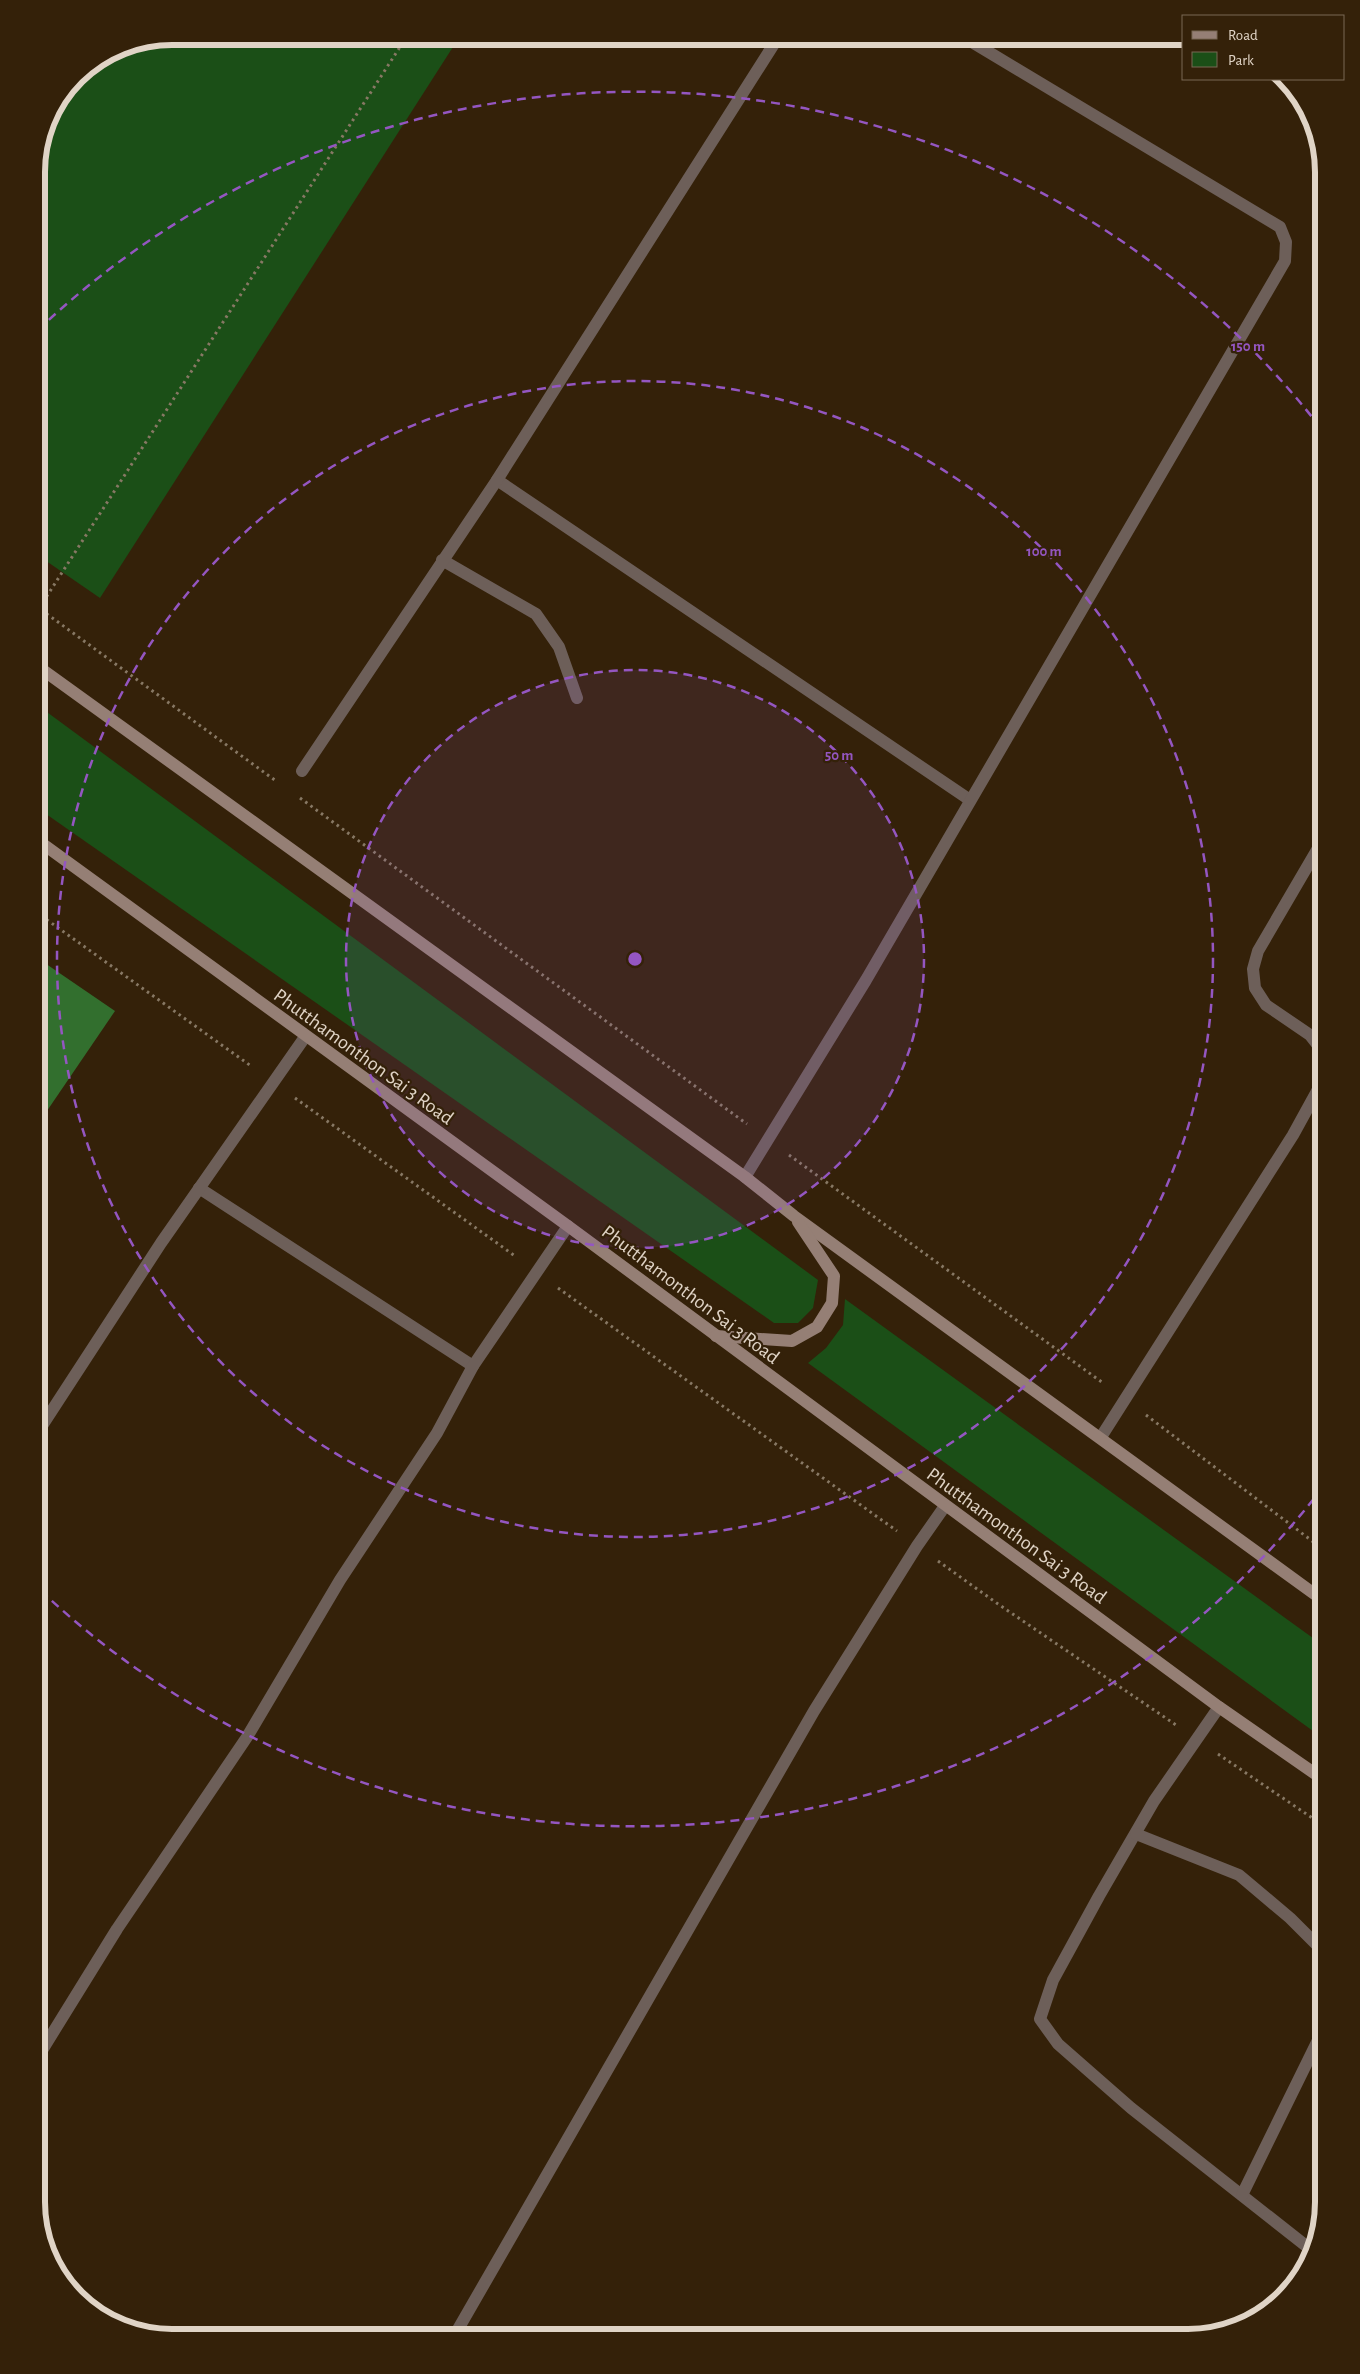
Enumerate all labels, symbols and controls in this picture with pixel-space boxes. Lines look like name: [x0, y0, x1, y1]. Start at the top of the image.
legend: [1182, 15, 1345, 80]
text: Road: [1228, 28, 1258, 43]
text: Park: [1228, 53, 1254, 68]
text: 150 m: [1231, 339, 1265, 354]
text: 100 m: [1026, 544, 1062, 559]
text: 50 m: [825, 748, 853, 763]
centre of rings: [626, 950, 644, 968]
street label: Phutthamonthon Sai 3 Road: [270, 985, 457, 1129]
street label: Phutthamonthon Sai 3 Road: [598, 1222, 783, 1368]
street label: Phutthamonthon Sai 3 Road: [923, 1464, 1110, 1608]

